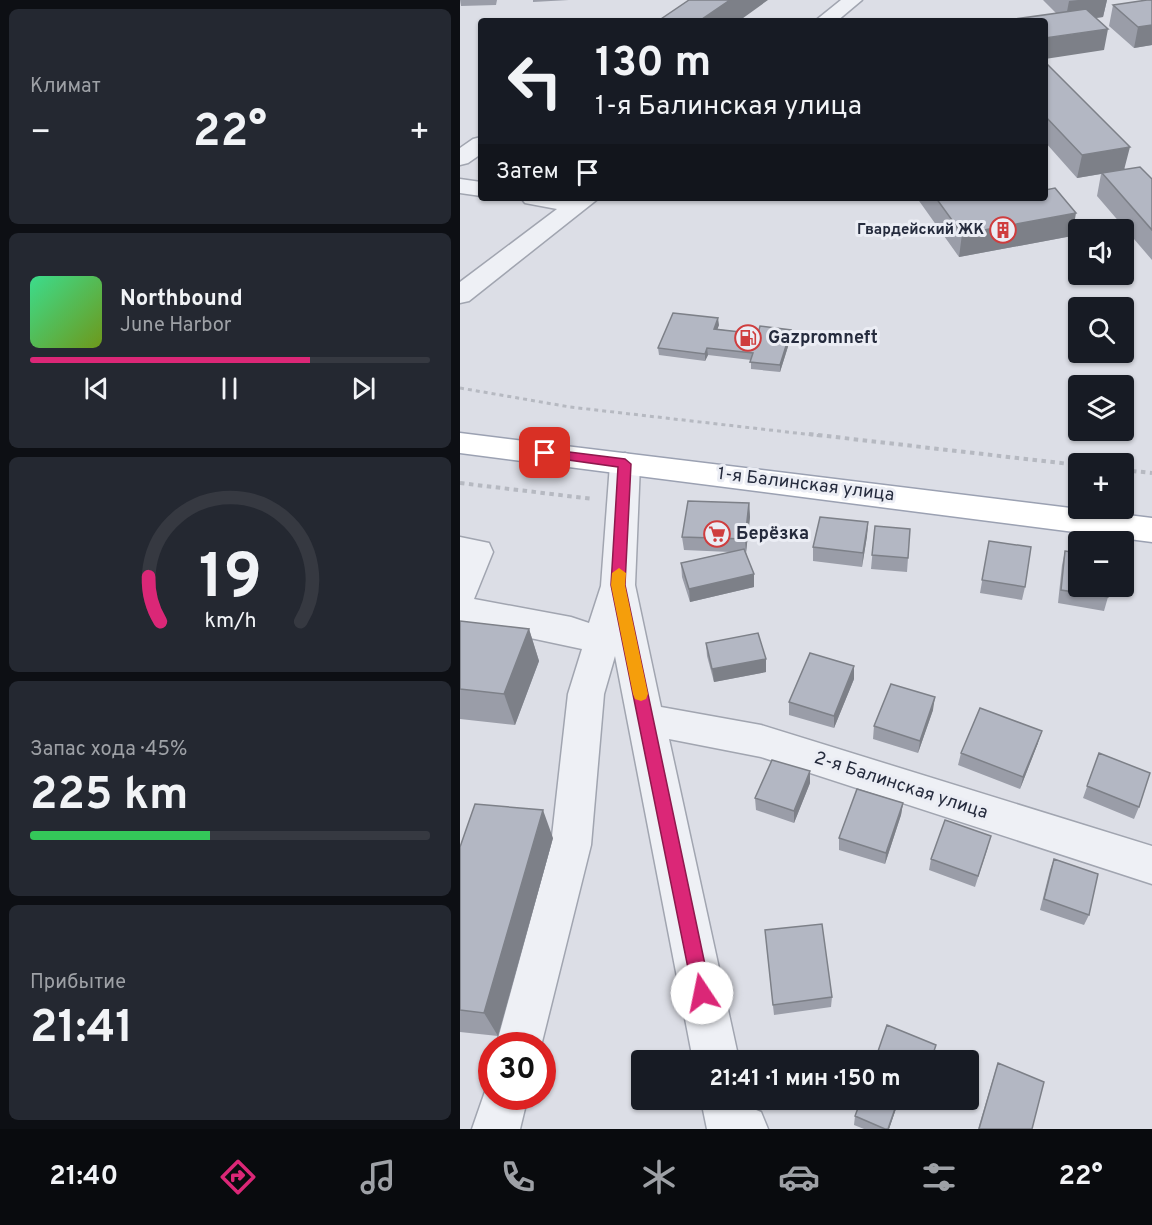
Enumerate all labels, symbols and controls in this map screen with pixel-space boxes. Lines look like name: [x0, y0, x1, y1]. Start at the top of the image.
text: 130 m: [595, 38, 711, 91]
icon: left: [496, 42, 574, 120]
text: Климат: [30, 74, 101, 100]
text: 1-я Балинская улица: [595, 90, 862, 124]
text: 22°: [193, 105, 267, 162]
text: −: [30, 113, 51, 155]
text: +: [409, 113, 430, 155]
icon: arrive: [571, 156, 604, 189]
text: Затем: [496, 159, 559, 186]
building icon: Гвардейский ЖК: [988, 215, 1018, 245]
map controls: [1068, 219, 1134, 597]
button: sound: [1068, 219, 1134, 285]
place label: Гвардейский ЖК: [857, 221, 984, 240]
text: Northbound: [120, 286, 243, 313]
button: search: [1068, 297, 1134, 363]
text: June Harbor: [120, 313, 232, 339]
fuel station icon: Gazpromneft: [733, 323, 763, 353]
place label: Gazpromneft: [768, 327, 878, 350]
icon: previous: [80, 372, 113, 405]
icon: pause: [213, 372, 246, 405]
icon: next: [347, 372, 380, 405]
button: layers: [1068, 375, 1134, 441]
pin: [519, 427, 570, 478]
icon: arrive: [528, 436, 561, 469]
button: +: [1068, 453, 1134, 519]
street label: 1-я Балинская улица: [716, 463, 896, 507]
supermarket icon: Берёзка: [702, 519, 732, 549]
place label: Берёзка: [736, 523, 809, 546]
button: −: [1068, 531, 1134, 597]
text: 19: [198, 541, 262, 620]
text: km/h: [204, 608, 256, 635]
text: Запас хода · 45%: [30, 737, 187, 763]
street label: 2-я Балинская улица: [811, 747, 991, 825]
text: 225 km: [30, 768, 188, 825]
position arrow: [670, 961, 734, 1025]
text: Прибытие: [30, 970, 126, 996]
text: 21:41: [30, 1001, 133, 1058]
speed limit sign: 30: [478, 1032, 556, 1110]
text: 21:41 · 1 мин · 150 m: [709, 1066, 901, 1093]
icon: directions: [217, 1156, 259, 1198]
icon: music: [357, 1156, 399, 1198]
icon: phone: [497, 1156, 539, 1198]
icon: climate: [638, 1156, 680, 1198]
icon: car: [778, 1156, 820, 1198]
icon: filters: [918, 1156, 960, 1198]
text: 21:40: [49, 1160, 118, 1194]
text: 22°: [1059, 1160, 1103, 1194]

